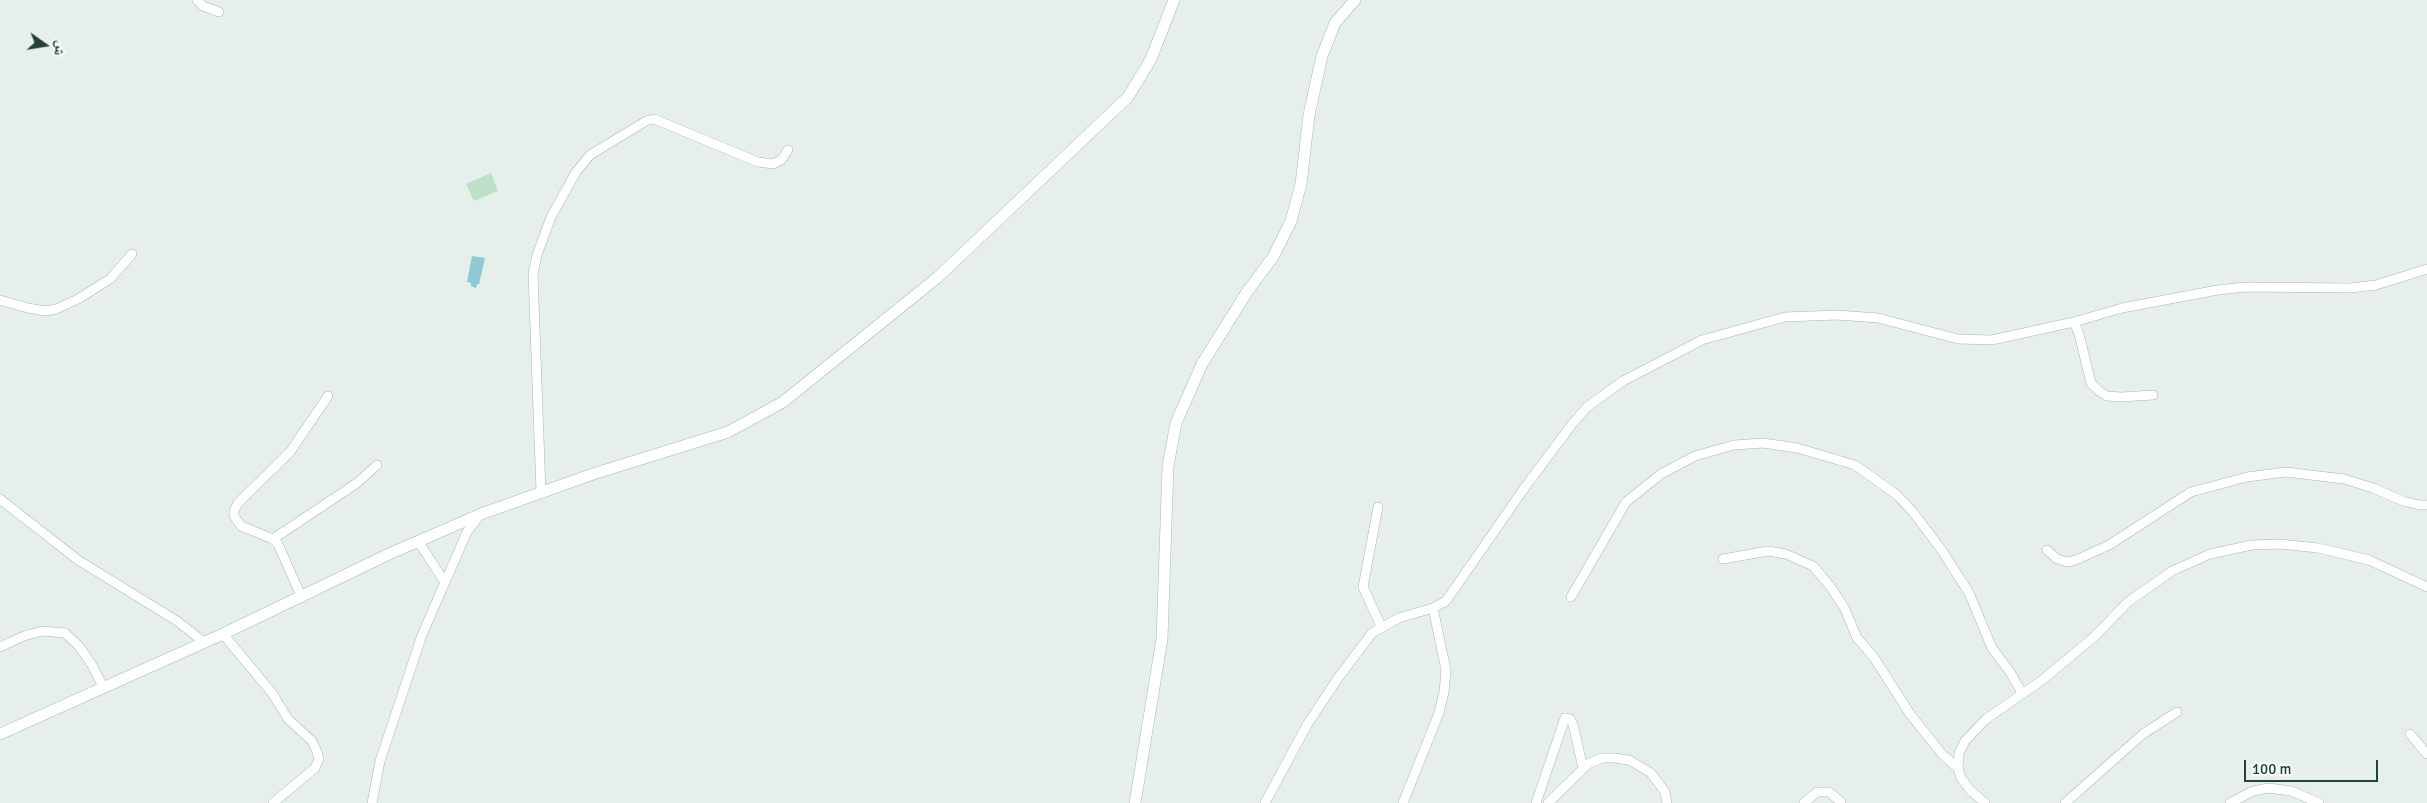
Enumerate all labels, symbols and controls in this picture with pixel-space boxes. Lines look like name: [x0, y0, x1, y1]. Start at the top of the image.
north arrow: [20, 20, 70, 70]
text: ش: [50, 39, 70, 58]
scale bar: [2247, 750, 2381, 782]
text: 100 m: [2252, 760, 2292, 778]

